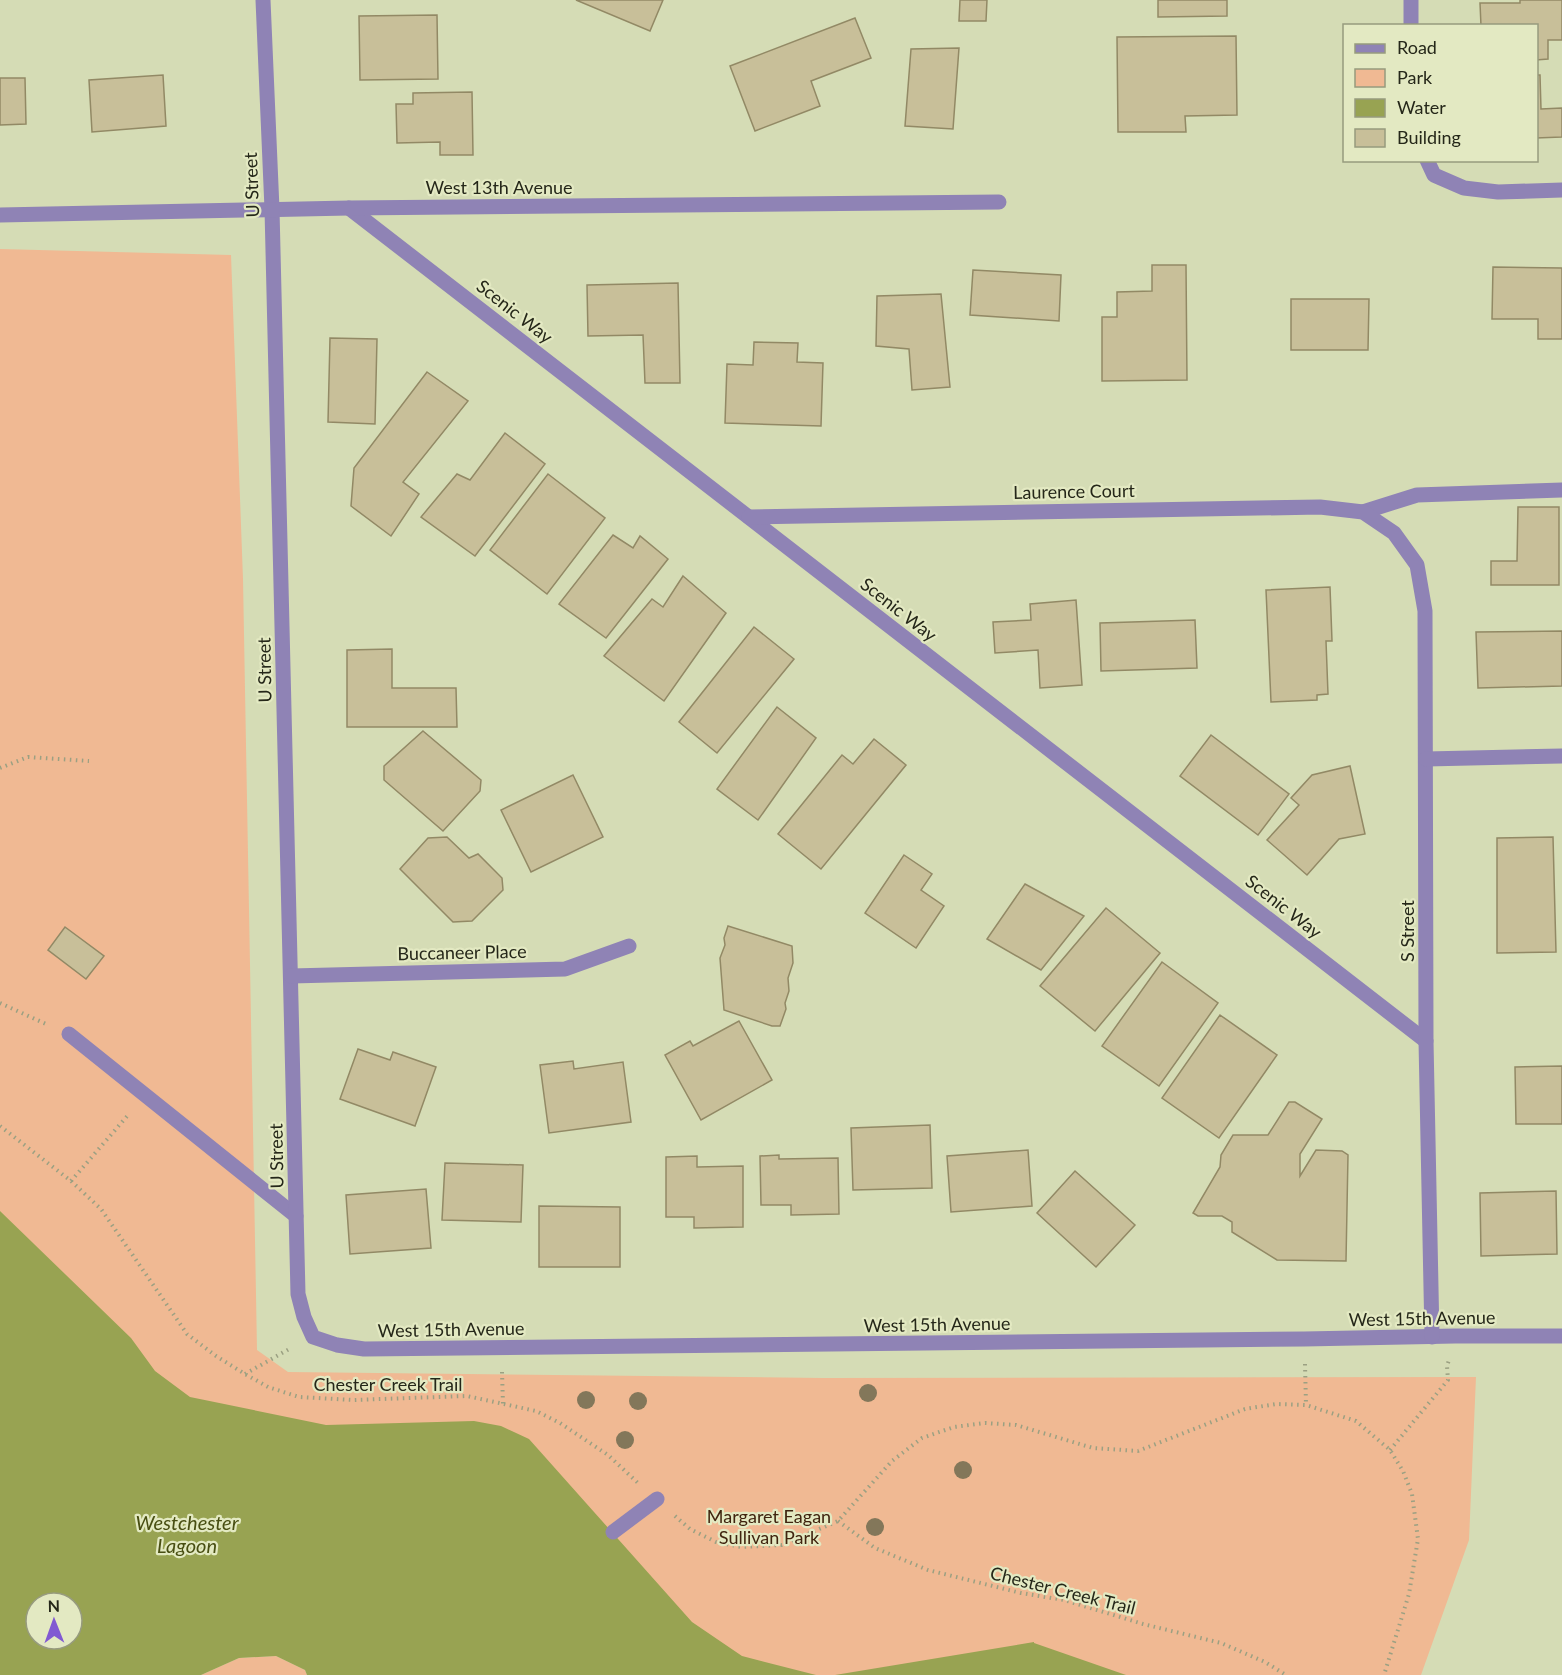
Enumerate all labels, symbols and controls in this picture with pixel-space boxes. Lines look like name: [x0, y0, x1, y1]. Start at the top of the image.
legend: [1343, 24, 1538, 162]
text: Road: [1397, 36, 1437, 58]
text: Park: [1397, 66, 1433, 88]
text: Water: [1397, 96, 1446, 118]
text: Building: [1397, 126, 1461, 148]
street label: U Street: [239, 151, 263, 218]
street label: West 13th Avenue: [426, 176, 572, 198]
street label: Scenic Way: [473, 274, 558, 348]
street label: Laurence Court: [1013, 479, 1136, 503]
street label: Scenic Way: [857, 572, 942, 646]
street label: U Street: [252, 637, 276, 703]
street label: Scenic Way: [1242, 869, 1327, 943]
street label: S Street: [1396, 900, 1418, 962]
street label: Buccaneer Place: [397, 940, 527, 964]
street label: U Street: [264, 1123, 288, 1189]
street label: West 15th Avenue: [1348, 1306, 1496, 1330]
street label: West 15th Avenue: [863, 1312, 1011, 1336]
street label: West 15th Avenue: [377, 1317, 525, 1341]
street label: Chester Creek Trail: [313, 1373, 463, 1395]
park label: Margaret Eagan Sullivan Park: [707, 1505, 831, 1548]
water label: Westchester Lagoon: [135, 1510, 240, 1557]
street label: Chester Creek Trail: [988, 1561, 1138, 1619]
north arrow: [24, 1591, 84, 1651]
text: N: [47, 1596, 60, 1615]

